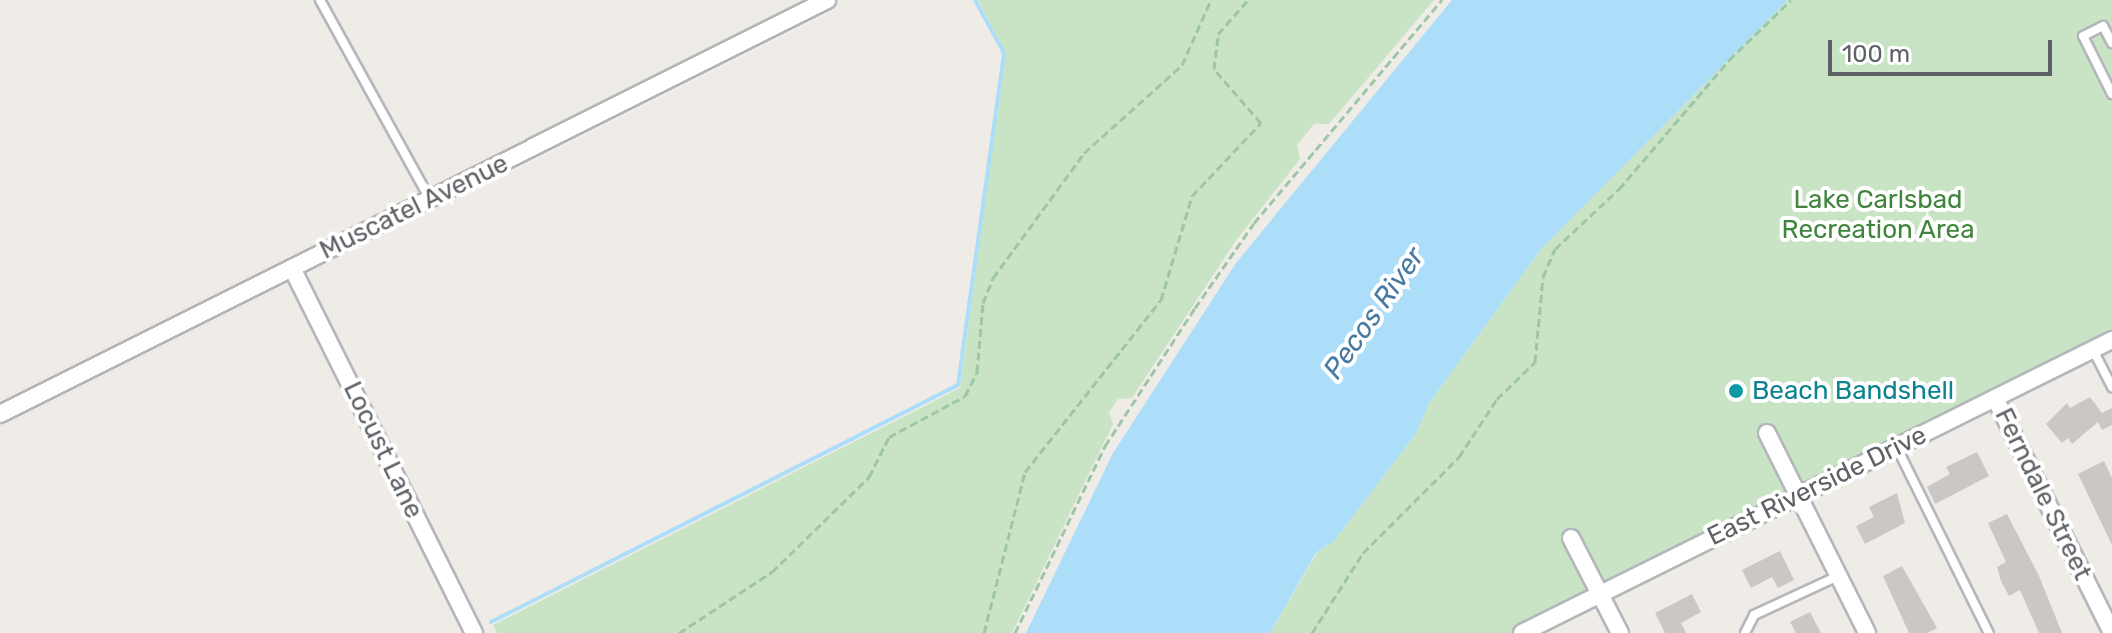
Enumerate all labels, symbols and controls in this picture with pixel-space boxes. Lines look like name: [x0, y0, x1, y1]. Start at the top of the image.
scale bar: [1832, 24, 2056, 74]
text: 100 m: [1842, 40, 1910, 68]
street label: Muscatel Avenue: [314, 148, 514, 266]
park label: Lake Carlsbad Recreation Area: [1781, 184, 1975, 246]
water label: Pecos River: [1316, 241, 1432, 385]
place label: Beach Bandshell: [1752, 375, 1954, 407]
street label: Locust Lane: [336, 376, 430, 524]
marker: Beach Bandshell: [1727, 382, 1745, 400]
street label: Ferndale Street: [1988, 403, 2098, 585]
street label: East Riverside Drive: [1702, 419, 1932, 553]

